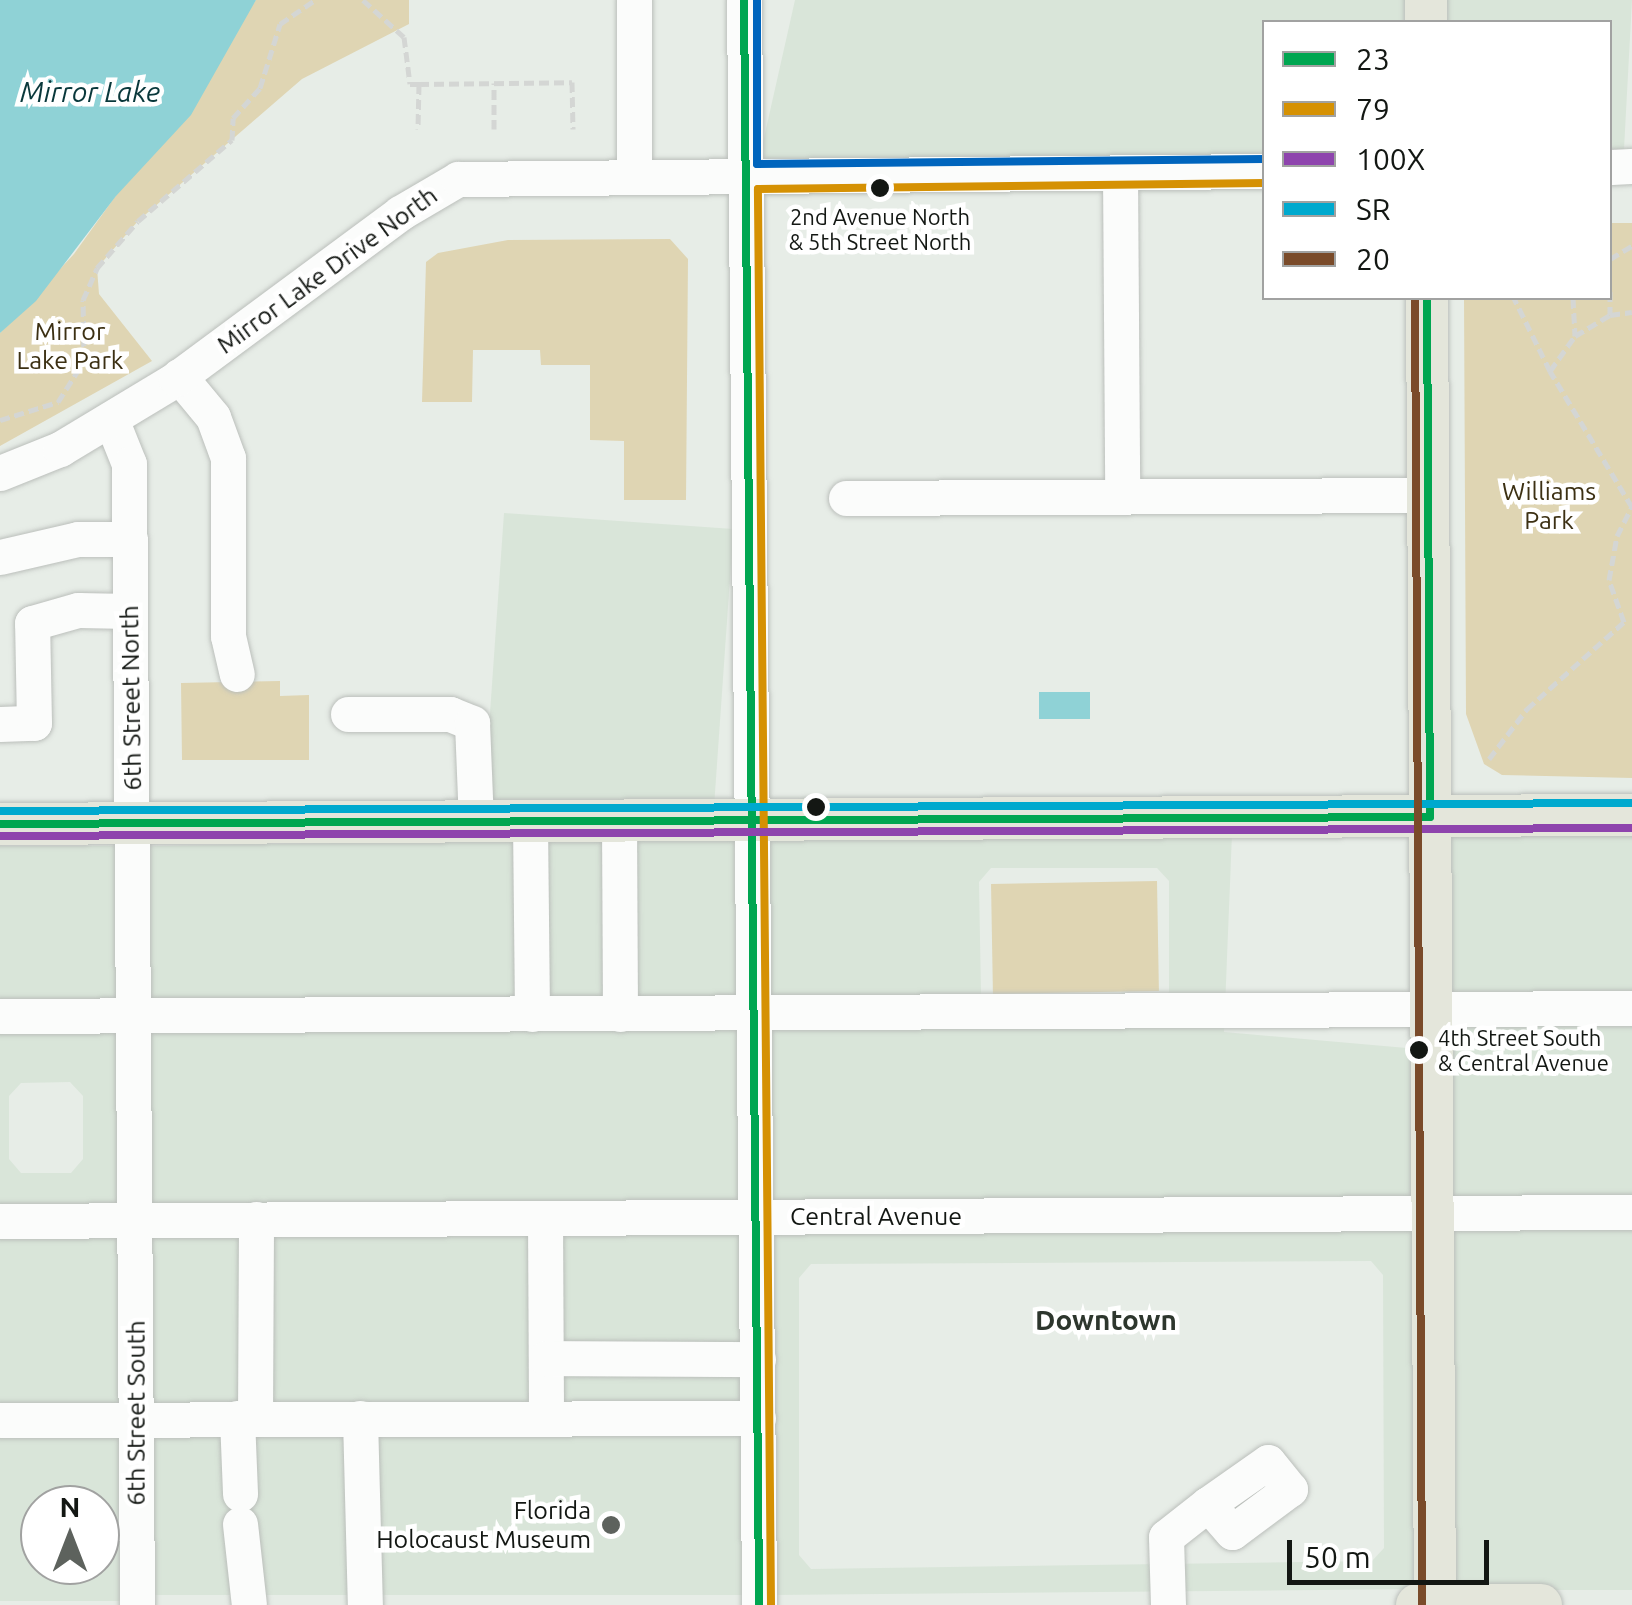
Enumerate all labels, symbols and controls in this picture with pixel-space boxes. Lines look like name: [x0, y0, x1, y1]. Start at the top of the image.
legend: [1262, 20, 1612, 300]
text: 23: [1356, 42, 1390, 76]
water label: Mirror Lake: [20, 75, 160, 109]
text: 79: [1356, 92, 1390, 126]
text: 100X: [1356, 142, 1425, 176]
marker: 2nd Avenue North & 5th Street North: [870, 178, 890, 198]
street label: Mirror Lake Drive North: [211, 180, 443, 360]
text: SR: [1356, 192, 1390, 226]
place label: 2nd Avenue North & 5th Street North: [789, 203, 971, 255]
text: 20: [1356, 242, 1390, 276]
park label: Mirror Lake Park: [17, 317, 123, 376]
park label: Williams Park: [1502, 477, 1596, 536]
street label: 6th Street North: [114, 605, 148, 791]
unlabelled marker: [806, 797, 826, 817]
place label: 4th Street South & Central Avenue: [1438, 1024, 1609, 1076]
marker: 4th Street South & Central Avenue: [1409, 1040, 1429, 1060]
street label: Central Avenue: [790, 1201, 962, 1231]
district label: Downtown: [1035, 1303, 1177, 1337]
street label: 6th Street South: [121, 1320, 151, 1506]
north arrow: [20, 1485, 120, 1585]
text: N: [60, 1491, 80, 1522]
place label: Florida Holocaust Museum: [376, 1496, 591, 1555]
marker: Florida Holocaust Museum: [600, 1514, 622, 1536]
scale bar: [1292, 1520, 1494, 1582]
text: 50 m: [1304, 1540, 1371, 1574]

